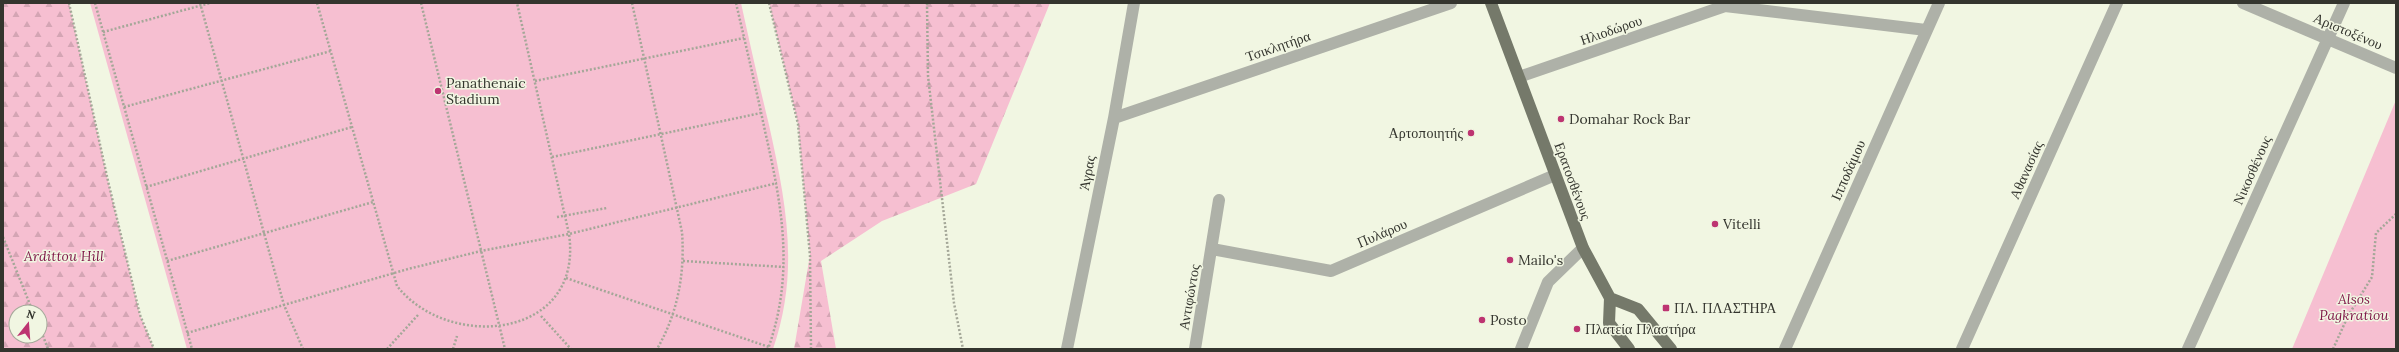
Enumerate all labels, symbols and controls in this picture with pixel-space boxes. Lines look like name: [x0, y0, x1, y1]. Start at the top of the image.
street label: Αριστοξένου: [2311, 8, 2385, 54]
street label: Ηλιοδώρου: [1578, 11, 1644, 49]
street label: Τσικλητήρα: [1243, 26, 1313, 65]
place label: Panathenaic Stadium: [446, 74, 526, 108]
marker: Panathenaic Stadium: [433, 86, 443, 96]
place label: Domahar Rock Bar: [1569, 110, 1690, 128]
marker: Domahar Rock Bar: [1556, 114, 1566, 124]
place label: Αρτοποιητής: [1389, 124, 1463, 142]
marker: Αρτοποιητής: [1466, 128, 1476, 138]
street label: Νικοσθένους: [2229, 132, 2275, 207]
street label: Ιπποδάμου: [1827, 137, 1869, 203]
street label: Αθανασίας: [2005, 138, 2047, 202]
street label: Ερατοσθένους: [1551, 140, 1596, 223]
street label: Άγρας: [1075, 154, 1099, 192]
street label: Πυλάρου: [1354, 214, 1410, 252]
place label: Vitelli: [1722, 215, 1761, 233]
marker: Vitelli: [1710, 219, 1720, 229]
park label: Ardittou Hill: [23, 247, 104, 265]
place label: Mailo's: [1518, 251, 1563, 269]
marker: Mailo's: [1505, 255, 1515, 265]
street label: Αντιφώντος: [1174, 262, 1204, 331]
park label: Alsos Pagkratiou: [2319, 290, 2389, 324]
place label: ΠΛ. ΠΛΑΣΤΗΡΑ: [1674, 299, 1777, 317]
marker: ΠΛ. ΠΛΑΣΤΗΡΑ: [1661, 303, 1671, 313]
north arrow: [8, 304, 48, 344]
text: N: [25, 306, 38, 323]
place label: Posto: [1490, 311, 1527, 329]
marker: Posto: [1477, 315, 1487, 325]
place label: Πλατεία Πλαστήρα: [1585, 320, 1696, 338]
marker: Πλατεία Πλαστήρα: [1572, 324, 1582, 334]

